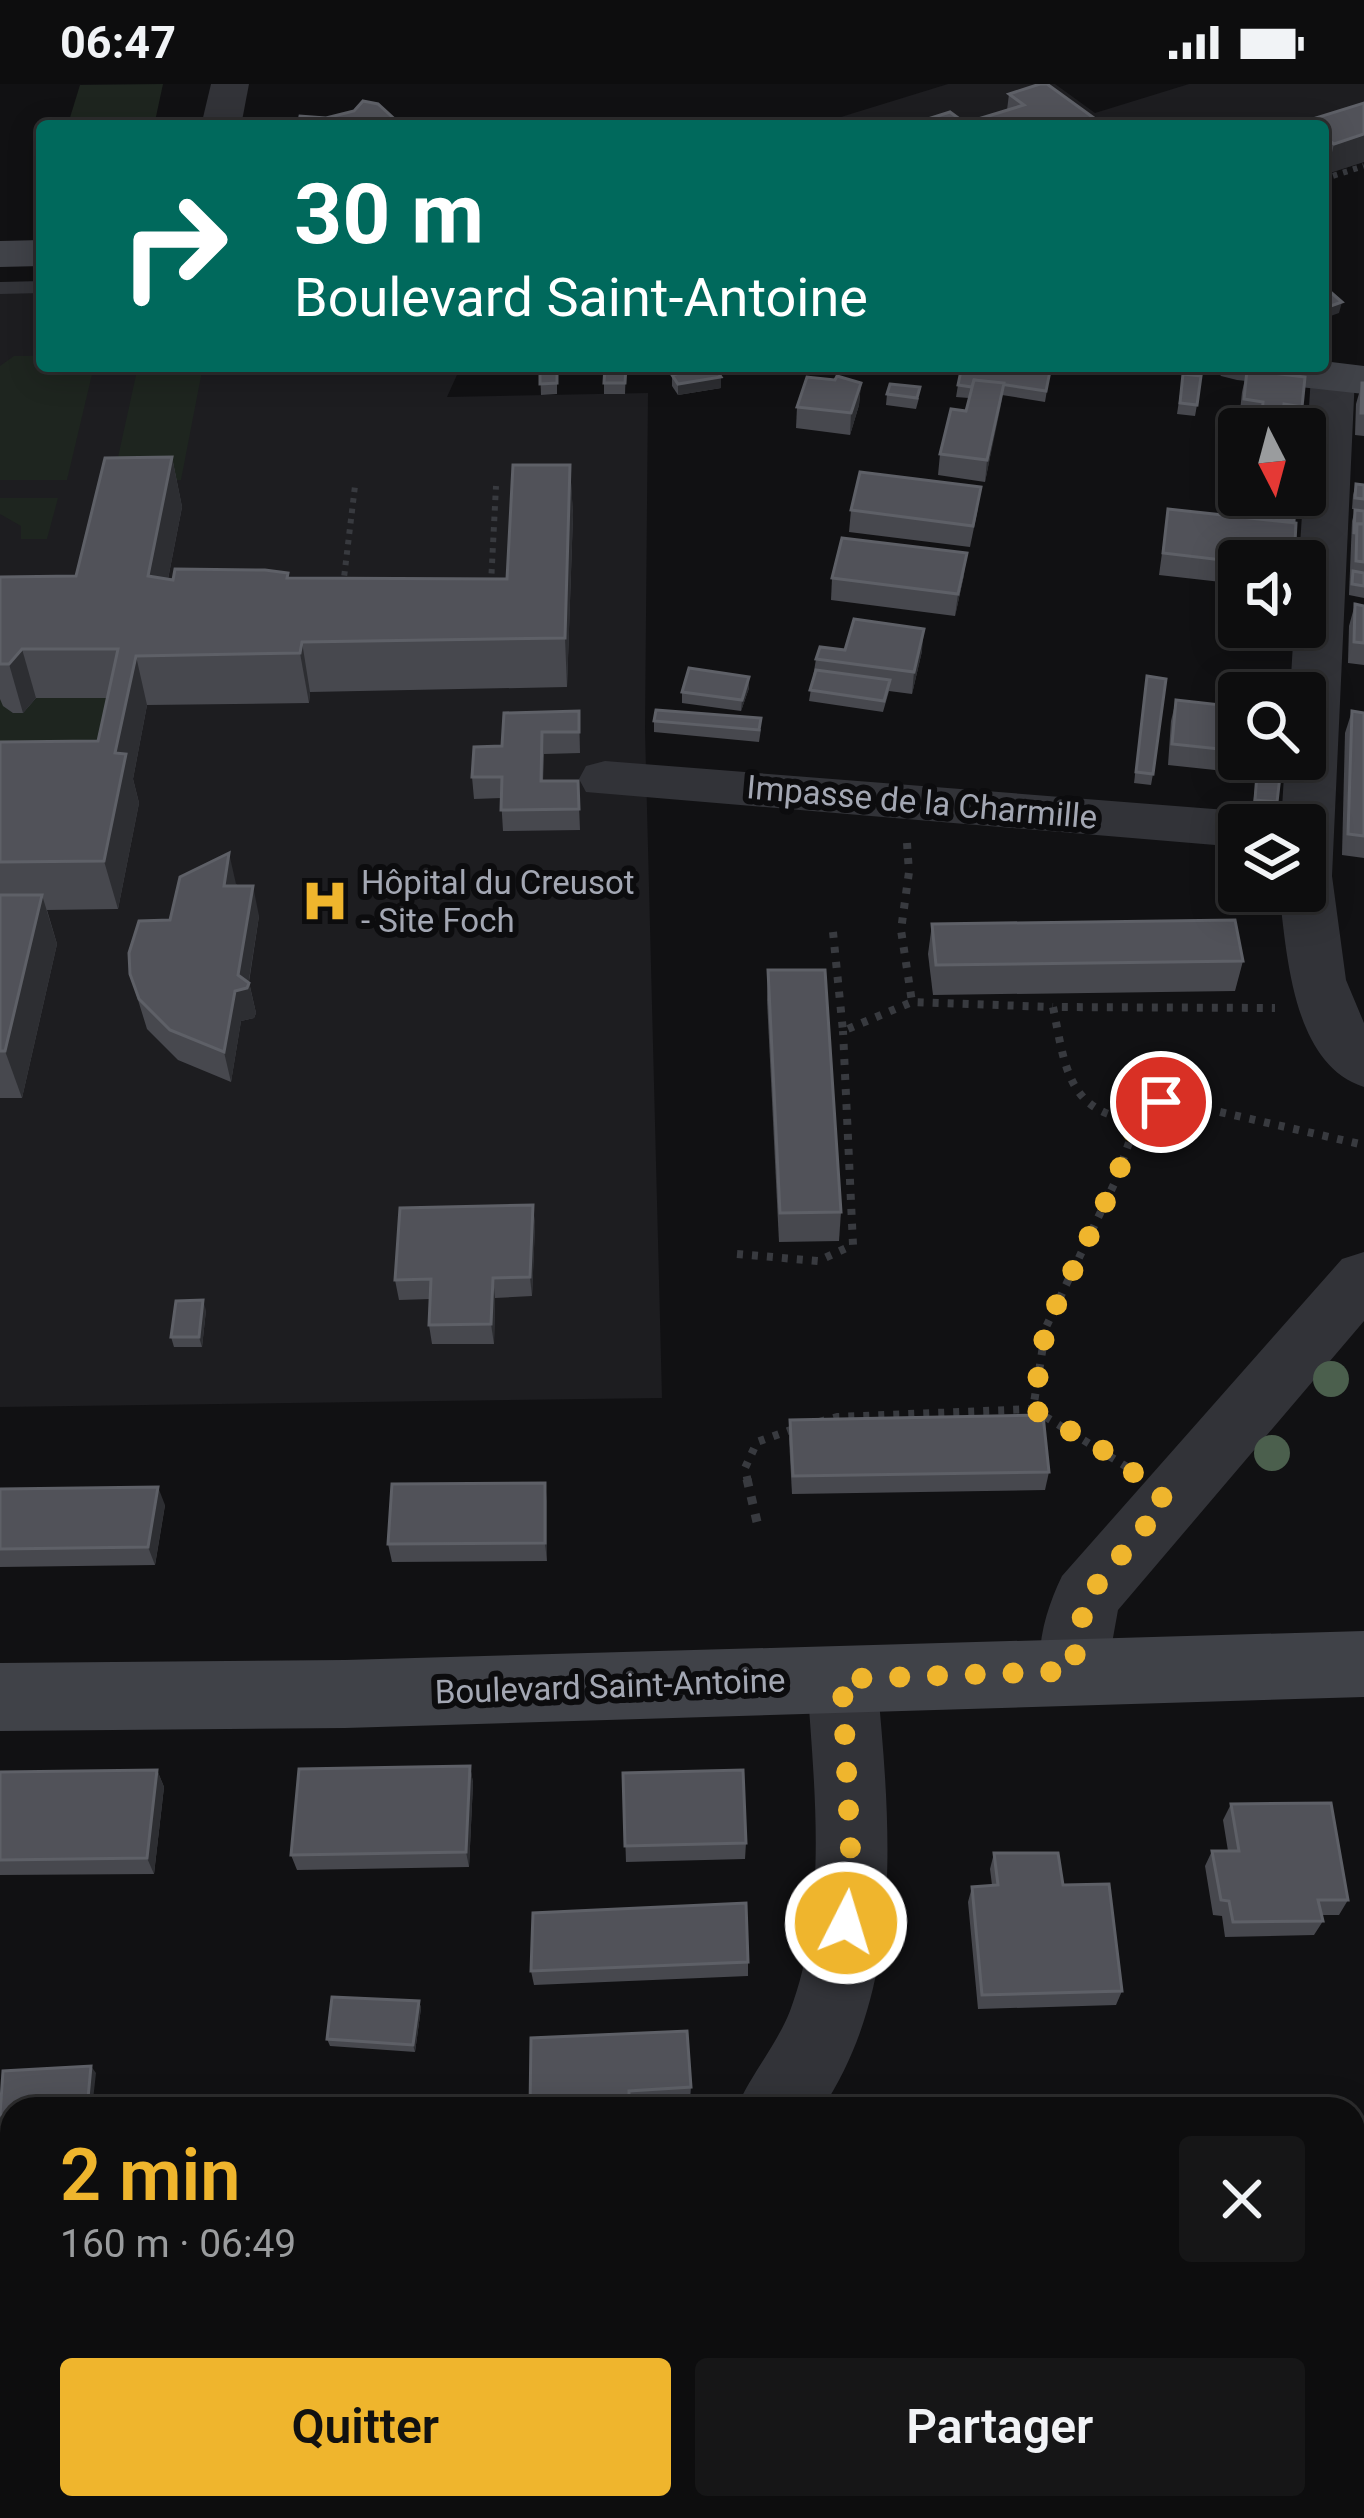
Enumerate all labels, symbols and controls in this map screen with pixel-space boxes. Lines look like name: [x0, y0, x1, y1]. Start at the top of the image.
text: 06:47: [60, 16, 176, 69]
text: 30 m: [294, 165, 484, 264]
icon: right: [96, 168, 252, 324]
text: Boulevard Saint-Antoine: [294, 266, 868, 329]
north arrow: [1218, 408, 1326, 516]
map controls: [1218, 408, 1326, 912]
button: sound: [1218, 540, 1326, 648]
button: search: [1218, 672, 1326, 780]
street label: Impasse de la Charmille: [745, 767, 1099, 837]
button: layers: [1218, 804, 1326, 912]
place label: Hôpital du Creusot - Site Foch: [361, 863, 635, 940]
hospital icon: Hôpital du Creusot - Site Foch: [300, 876, 350, 926]
pin: [1110, 1051, 1212, 1153]
icon: arrive: [1128, 1069, 1194, 1135]
street label: Boulevard Saint-Antoine: [434, 1660, 786, 1712]
position arrow: [783, 1860, 909, 1986]
text: 2 min: [60, 2133, 241, 2218]
button: close: [1179, 2136, 1305, 2262]
text: 160 m · 06:49: [60, 2221, 296, 2267]
button: Quitter: [60, 2358, 671, 2496]
button: Partager: [695, 2358, 1305, 2496]

